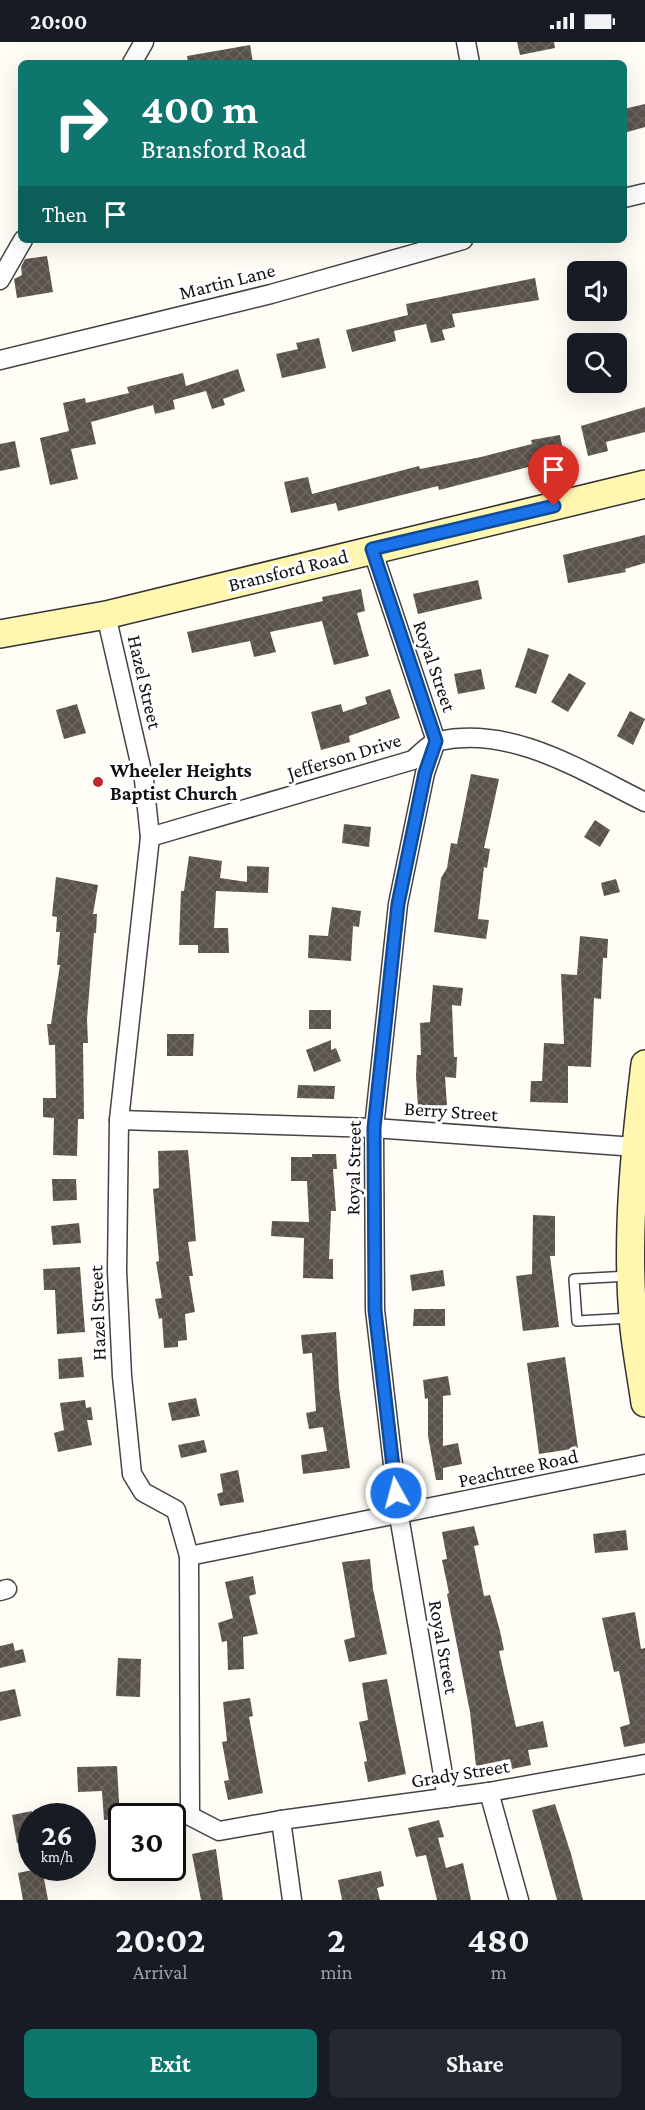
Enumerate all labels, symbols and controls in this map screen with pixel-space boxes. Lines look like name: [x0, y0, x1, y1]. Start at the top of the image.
text: 20:00: [30, 9, 87, 34]
icon: right: [42, 84, 120, 162]
text: 400 m: [141, 85, 258, 132]
text: Bransford Road: [141, 134, 307, 164]
icon: arrive: [99, 198, 132, 231]
text: Then: [42, 202, 87, 227]
street label: Martin Lane: [177, 258, 277, 304]
map controls: [567, 261, 627, 393]
button: sound: [567, 261, 627, 321]
button: search: [567, 333, 627, 393]
pin: [528, 444, 579, 506]
icon: arrive: [537, 453, 570, 486]
street label: Bransford Road: [226, 544, 351, 596]
street label: Royal Street: [408, 618, 461, 715]
street label: Hazel Street: [124, 633, 167, 731]
street label: Jefferson Drive: [282, 728, 404, 785]
place label: Wheeler Heights Baptist Church: [109, 759, 252, 804]
marker: Wheeler Heights Baptist Church: [91, 775, 105, 789]
street label: Berry Street: [403, 1097, 499, 1126]
street label: Royal Street: [341, 1120, 366, 1216]
street label: Hazel Street: [84, 1265, 110, 1361]
street label: Peachtree Road: [456, 1444, 580, 1491]
position arrow: [364, 1461, 428, 1525]
street label: Royal Street: [424, 1598, 463, 1696]
street label: Grady Street: [409, 1754, 511, 1793]
speed limit sign: 30: [108, 1803, 186, 1881]
text: 26: [41, 1818, 73, 1851]
text: km/h: [41, 1849, 73, 1865]
text: 20:02: [115, 1920, 205, 1960]
text: 2: [327, 1920, 346, 1960]
text: 480: [468, 1920, 530, 1960]
text: Arrival: [133, 1961, 187, 1983]
text: min: [320, 1961, 352, 1983]
text: m: [491, 1961, 507, 1983]
button: Exit: [24, 2029, 317, 2098]
button: Share: [329, 2029, 621, 2098]

